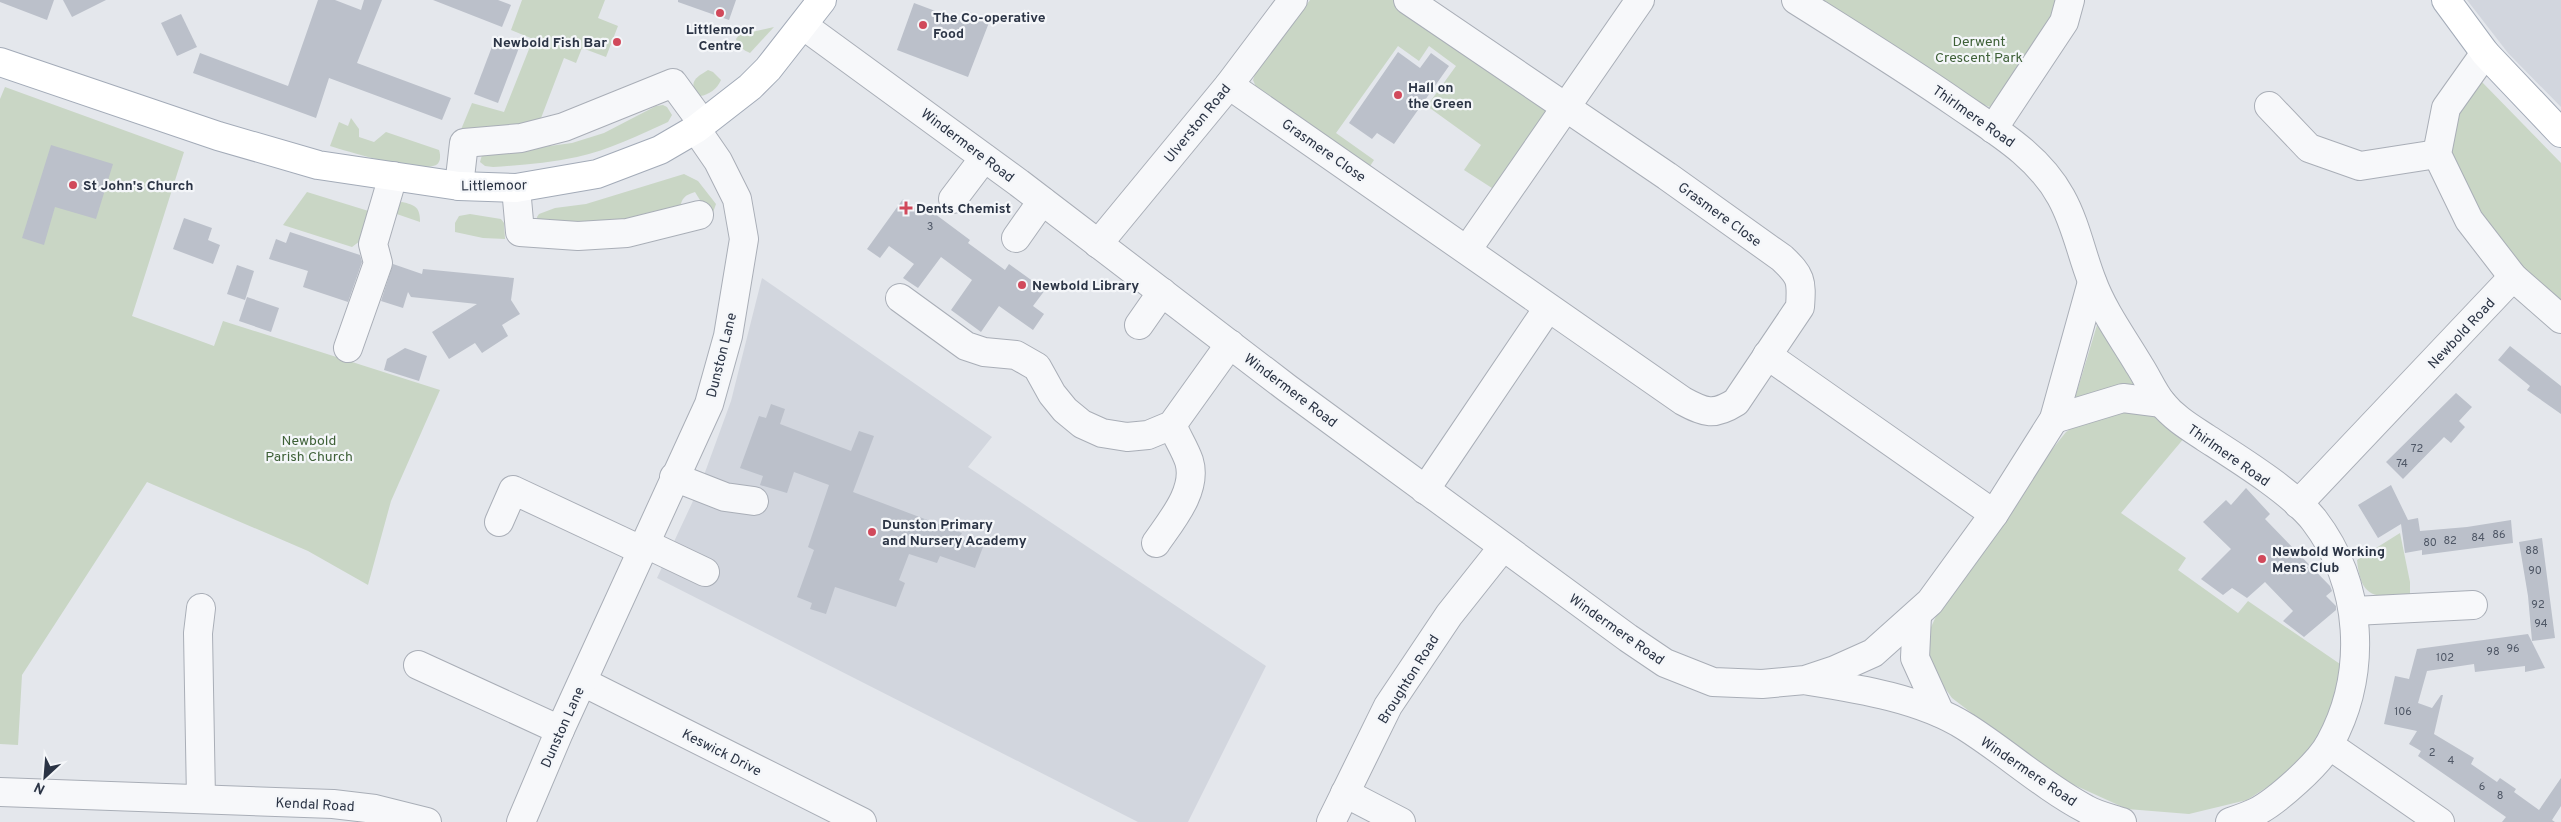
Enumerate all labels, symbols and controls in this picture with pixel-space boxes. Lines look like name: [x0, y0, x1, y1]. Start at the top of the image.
marker: Littlemoor Centre: [714, 7, 726, 19]
place label: The Co-operative Food: [933, 10, 1046, 43]
marker: The Co-operative Food: [917, 19, 929, 31]
place label: Littlemoor Centre: [686, 22, 754, 55]
park label: Derwent Crescent Park: [1935, 34, 2023, 67]
place label: Newbold Fish Bar: [493, 35, 607, 52]
marker: Newbold Fish Bar: [611, 36, 623, 48]
place label: Hall on the Green: [1408, 80, 1472, 113]
street label: Ulverston Road: [1161, 81, 1235, 167]
street label: Thirlmere Road: [1929, 83, 2018, 152]
marker: Hall on the Green: [1392, 89, 1404, 101]
street label: Windermere Road: [917, 106, 1017, 187]
street label: Grasmere Close: [1278, 116, 1368, 187]
street label: Littlemoor: [461, 177, 528, 196]
place label: St John's Church: [83, 178, 194, 195]
marker: St John's Church: [67, 179, 79, 191]
street label: Grasmere Close: [1674, 179, 1764, 251]
place label: Dents Chemist: [916, 201, 1011, 218]
marker: Dents Chemist: [900, 202, 912, 214]
house number: 3: [927, 220, 933, 234]
place label: Newbold Library: [1032, 278, 1139, 295]
marker: Newbold Library: [1016, 279, 1028, 291]
street label: Newbold Road: [2425, 295, 2499, 373]
street label: Dunston Lane: [704, 311, 741, 400]
street label: Windermere Road: [1240, 351, 1340, 432]
street label: Thirlmere Road: [2184, 422, 2273, 491]
park label: Newbold Parish Church: [265, 433, 353, 466]
house number: 72: [2411, 442, 2423, 456]
house number: 74: [2396, 457, 2408, 471]
place label: Dunston Primary and Nursery Academy: [882, 517, 1027, 550]
marker: Dunston Primary and Nursery Academy: [866, 526, 878, 538]
house number: 86: [2492, 528, 2506, 542]
house number: 84: [2471, 531, 2485, 545]
house number: 82: [2443, 534, 2457, 548]
house number: 80: [2423, 536, 2437, 550]
place label: Newbold Working Mens Club: [2272, 544, 2385, 577]
house number: 88: [2525, 544, 2539, 558]
marker: Newbold Working Mens Club: [2256, 553, 2268, 565]
house number: 90: [2528, 564, 2542, 578]
street label: Windermere Road: [1565, 591, 1667, 669]
house number: 92: [2531, 598, 2545, 612]
house number: 94: [2534, 617, 2548, 631]
street label: Broughton Road: [1375, 632, 1443, 728]
house number: 96: [2506, 642, 2520, 656]
house number: 98: [2486, 645, 2500, 659]
house number: 102: [2436, 651, 2454, 665]
street label: Dunston Lane: [538, 684, 589, 771]
house number: 106: [2394, 705, 2412, 719]
street label: Keswick Drive: [679, 726, 764, 781]
street label: Windermere Road: [1977, 734, 2080, 811]
house number: 2: [2429, 746, 2435, 760]
north arrow: [20, 752, 70, 802]
house number: 4: [2448, 754, 2455, 768]
text: N: [32, 777, 48, 797]
house number: 6: [2479, 780, 2485, 794]
house number: 8: [2497, 789, 2503, 803]
street label: Kendal Road: [275, 795, 355, 816]

